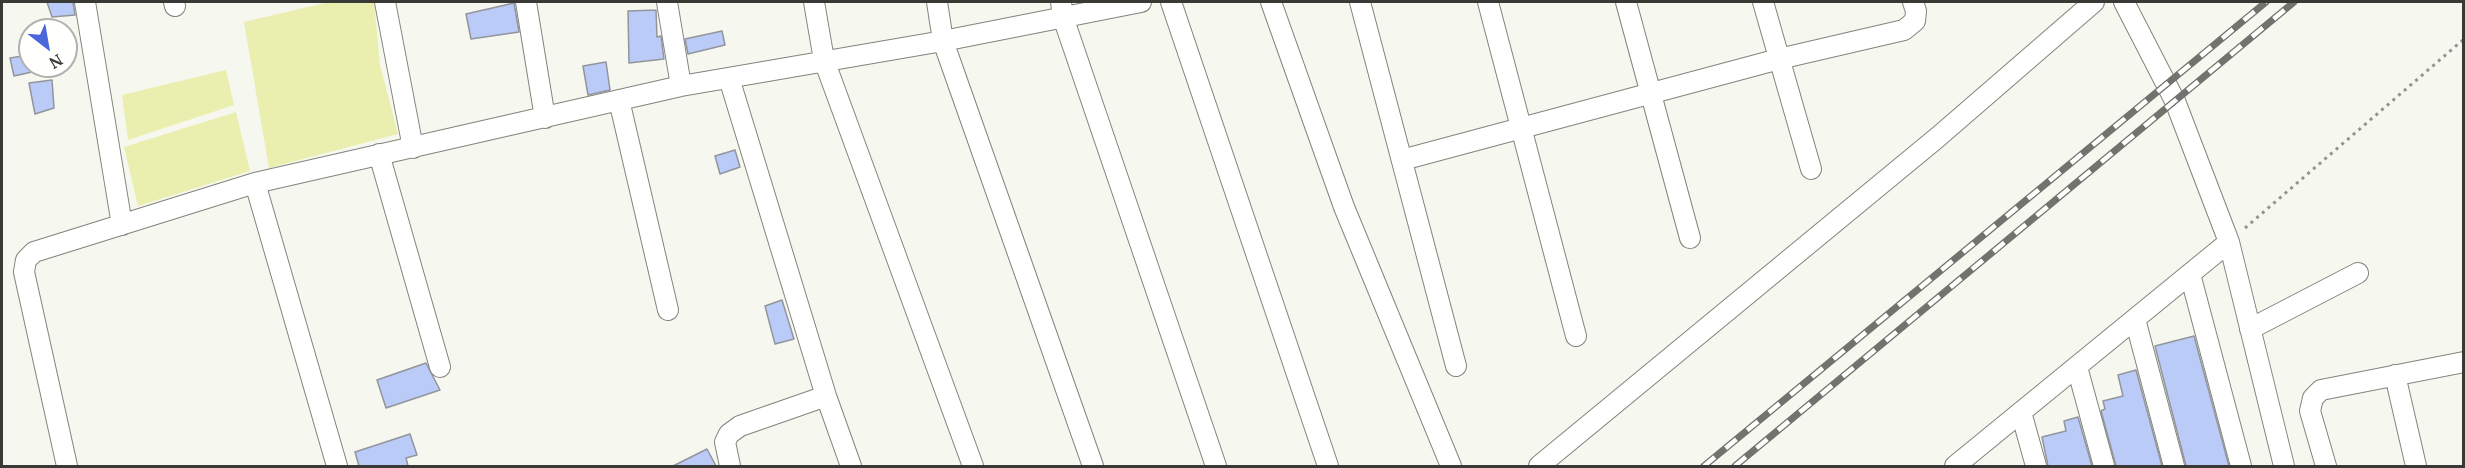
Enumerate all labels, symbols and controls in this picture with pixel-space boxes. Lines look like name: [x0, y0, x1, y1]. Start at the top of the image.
north arrow: [18, 18, 78, 78]
text: N: [45, 49, 67, 74]

